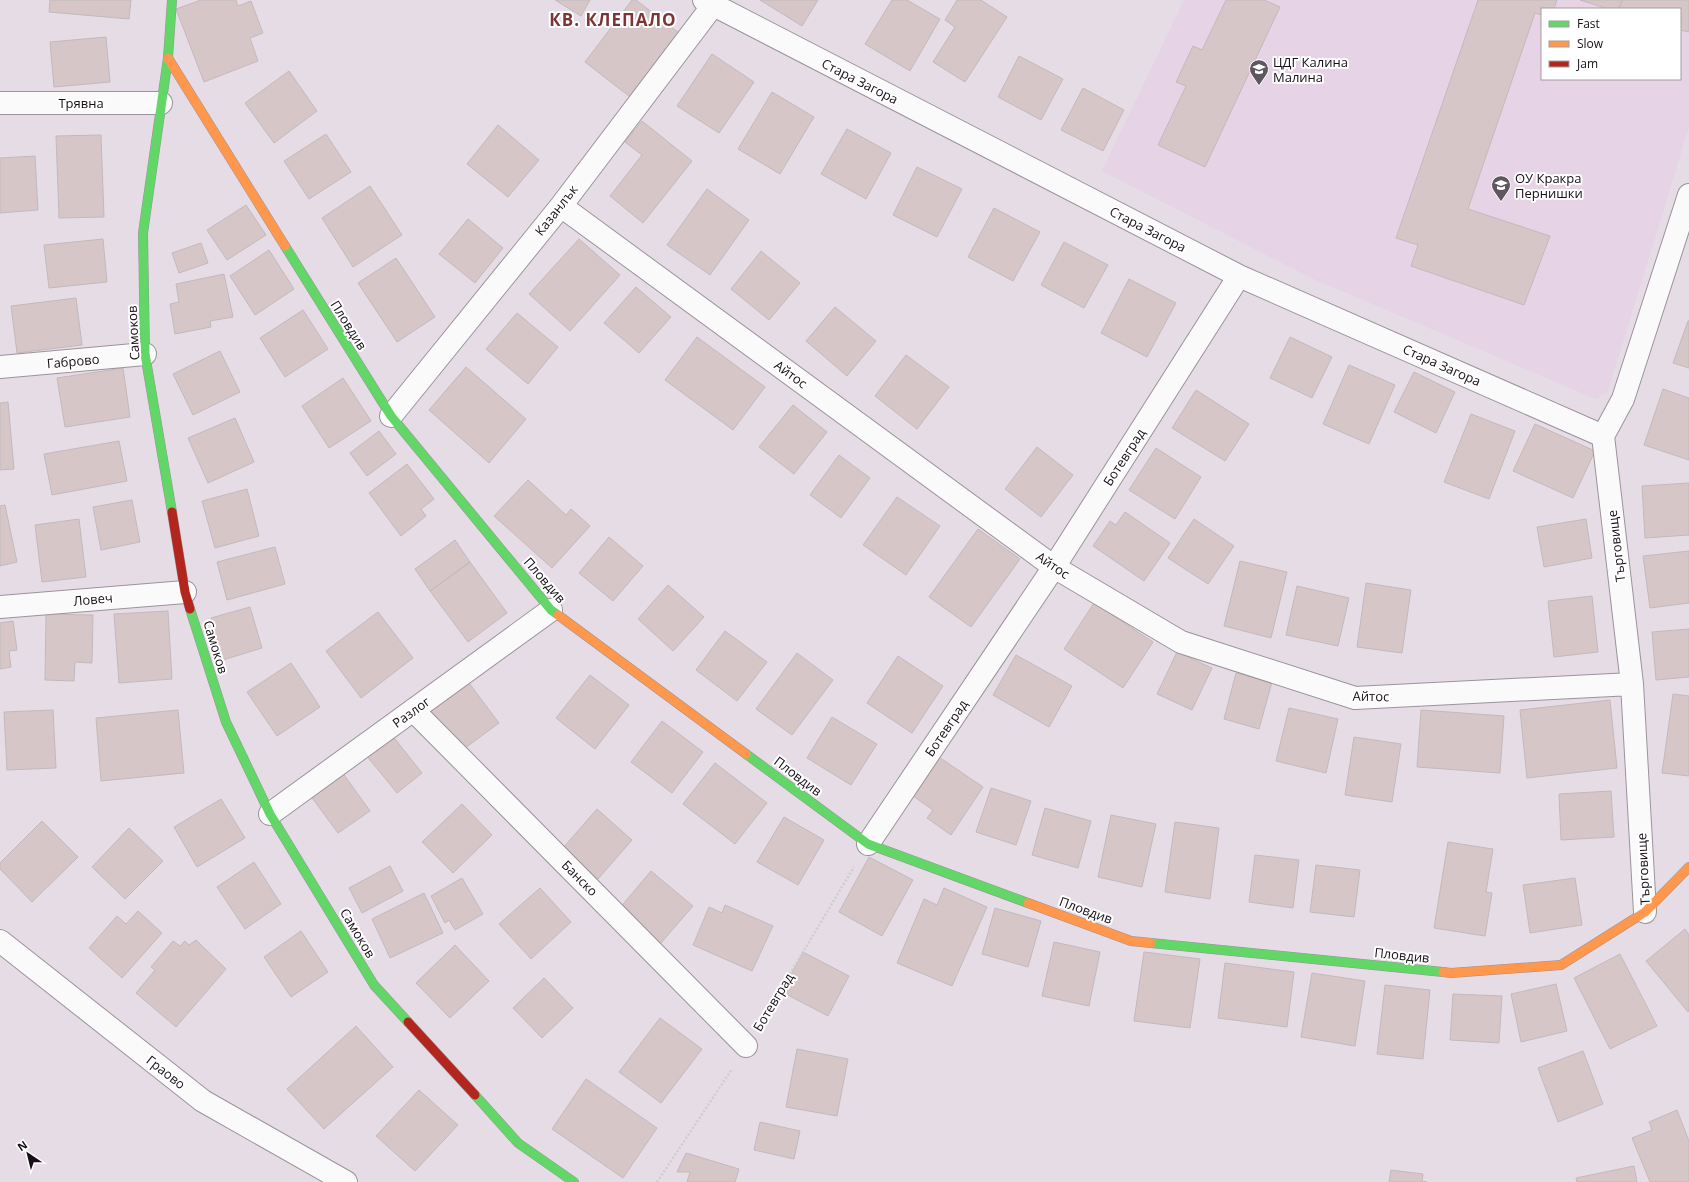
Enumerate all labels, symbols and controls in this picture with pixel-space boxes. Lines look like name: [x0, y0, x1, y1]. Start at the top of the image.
district label: КВ. КЛЕПАЛО: [549, 8, 677, 31]
legend: [1541, 8, 1681, 80]
text: Fast: [1577, 15, 1600, 32]
text: Slow: [1577, 35, 1604, 52]
place label: ЦДГ Калина Малина: [1273, 53, 1348, 86]
street label: Стара Загора: [819, 54, 901, 108]
text: Jam: [1576, 55, 1598, 72]
school or university icon: ЦДГ Калина Малина: [1248, 58, 1270, 86]
street label: Трявна: [58, 94, 104, 112]
place label: ОУ Кракра Пернишки: [1515, 169, 1583, 202]
school or university icon: ОУ Кракра Пернишки: [1490, 174, 1512, 202]
street label: Казанлък: [530, 181, 582, 239]
street label: Стара Загора: [1107, 202, 1189, 256]
street label: Пловдив: [327, 297, 371, 353]
street label: Самоков: [123, 305, 143, 361]
street label: Стара Загора: [1400, 340, 1484, 390]
street label: Габрово: [46, 350, 100, 372]
street label: Айтос: [771, 356, 811, 392]
street label: Ботевград: [1099, 424, 1150, 489]
street label: Търговище: [1603, 509, 1629, 583]
street label: Айтос: [1033, 547, 1073, 583]
street label: Пловдив: [520, 553, 570, 607]
street label: Ловеч: [72, 588, 114, 610]
street label: Самоков: [199, 618, 233, 676]
street label: Айтос: [1353, 687, 1389, 705]
street label: Разлог: [389, 692, 434, 732]
street label: Ботевград: [920, 696, 972, 760]
street label: Пловдив: [770, 752, 826, 800]
street label: Търговище: [1632, 832, 1654, 906]
street label: Банско: [558, 856, 602, 900]
street label: Пловдив: [1057, 892, 1115, 928]
street label: Самоков: [336, 905, 380, 961]
street label: Пловдив: [1374, 943, 1430, 967]
street label: Ботевград: [749, 969, 798, 1034]
street label: Граово: [143, 1051, 189, 1093]
north arrow: [8, 1134, 48, 1174]
text: N: [14, 1137, 30, 1154]

